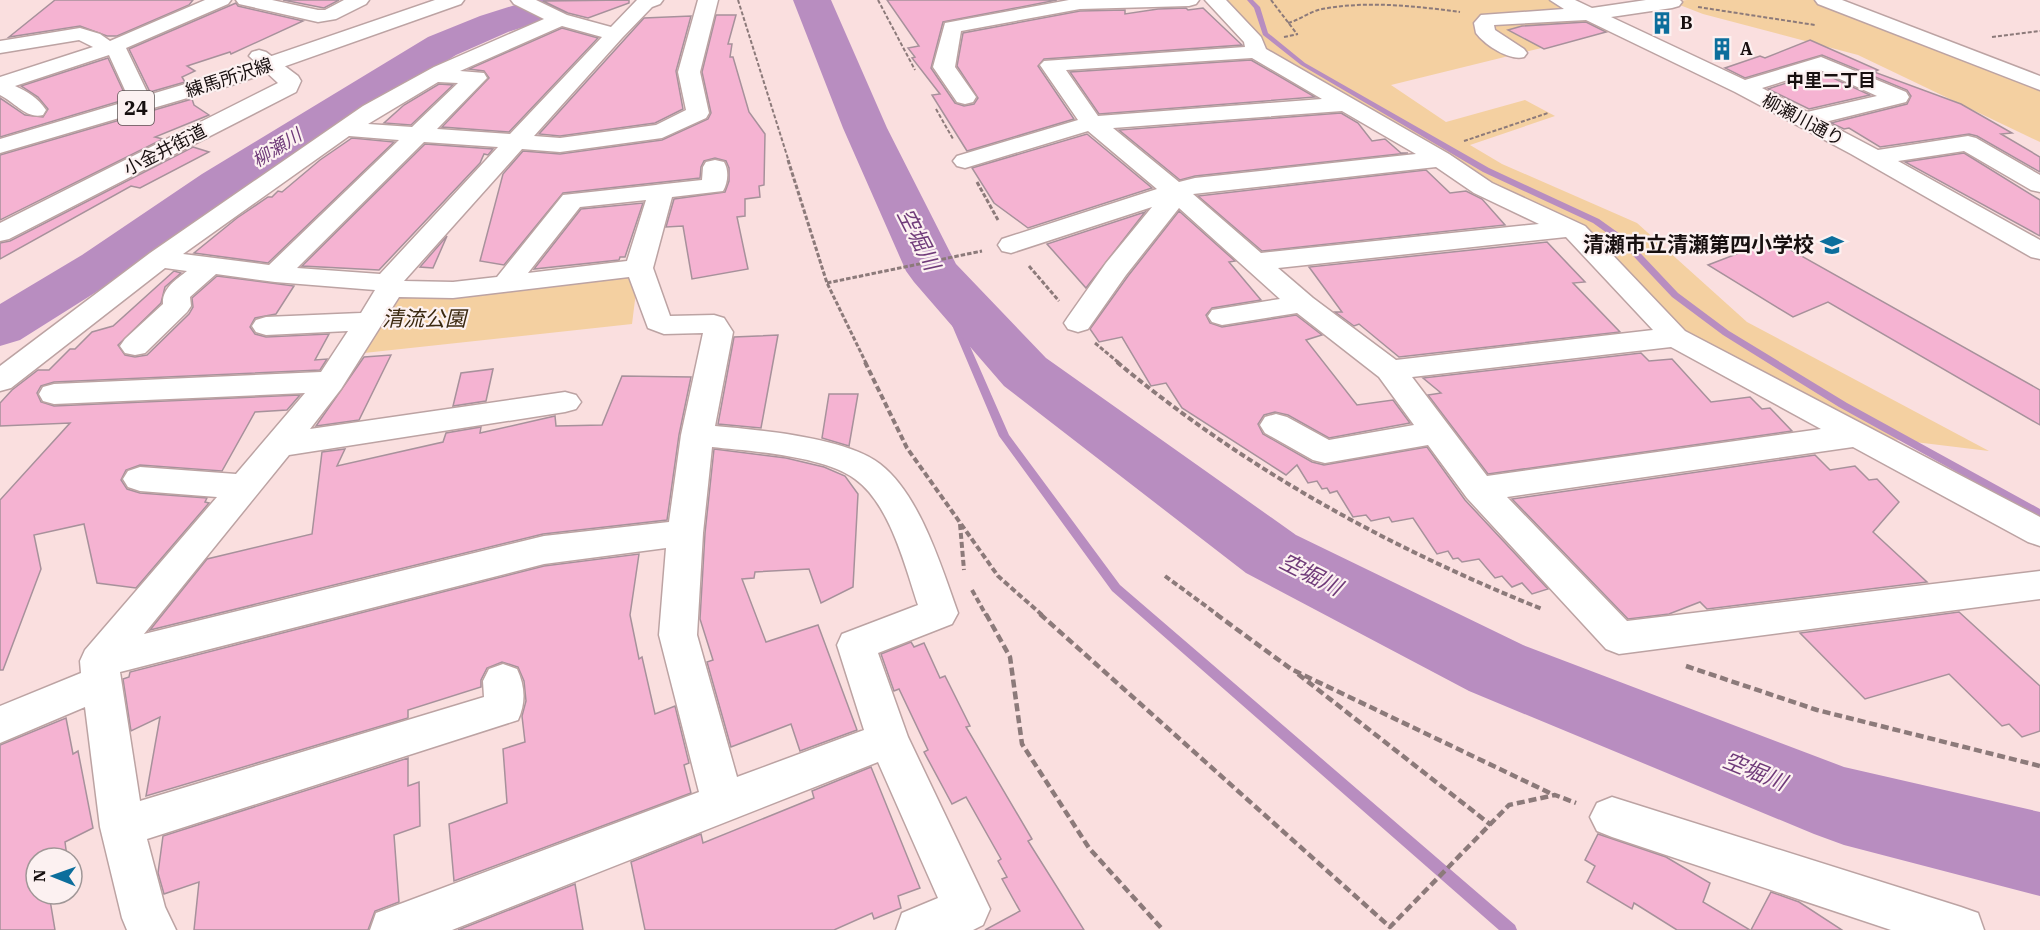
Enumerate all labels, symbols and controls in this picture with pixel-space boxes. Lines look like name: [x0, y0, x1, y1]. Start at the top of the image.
building icon: B: [1649, 10, 1675, 36]
place label: B: [1680, 11, 1693, 34]
building icon: A: [1709, 36, 1735, 62]
place label: A: [1740, 37, 1753, 60]
street label: 練馬所沢線: [182, 53, 275, 102]
district label: 中里二丁目: [1786, 69, 1876, 92]
street label: 柳瀬川通り: [1758, 88, 1848, 151]
road number: 24: [118, 91, 154, 125]
street label: 小金井街道: [119, 119, 210, 180]
water label: 柳瀬川: [248, 122, 307, 172]
water label: 空堀川: [892, 203, 948, 277]
place label: 清瀬市立清瀬第四小学校: [1583, 230, 1814, 258]
school or university icon: 清瀬市立清瀬第四小学校: [1819, 232, 1845, 258]
park label: 清流公園: [382, 304, 469, 332]
water label: 空堀川: [1275, 546, 1349, 602]
water label: 空堀川: [1719, 745, 1793, 797]
north arrow: [24, 846, 84, 906]
text: N: [29, 869, 49, 882]

